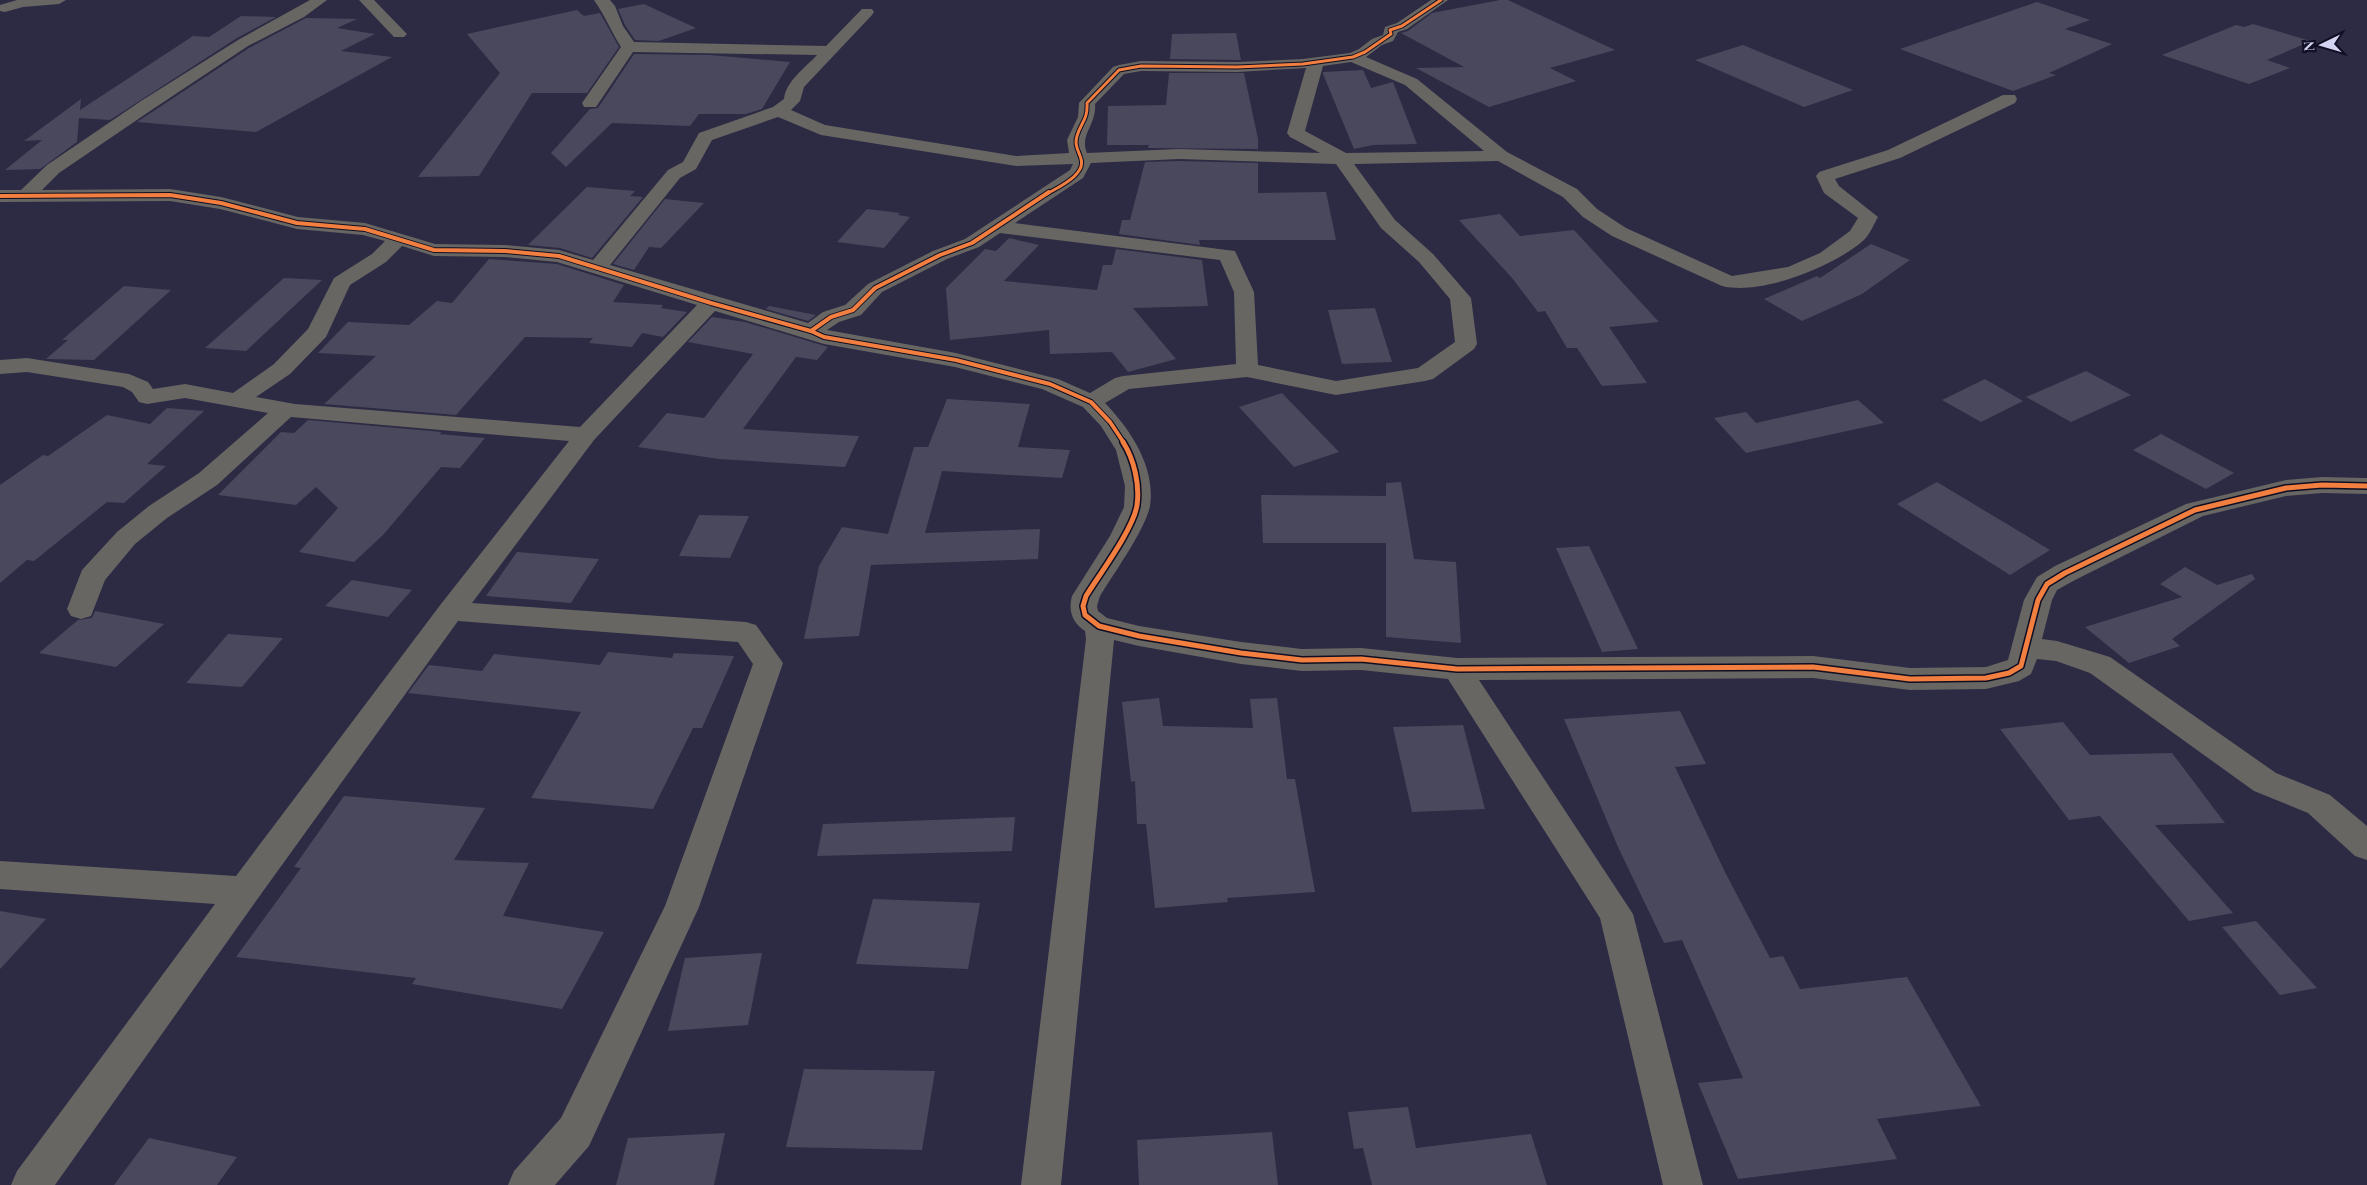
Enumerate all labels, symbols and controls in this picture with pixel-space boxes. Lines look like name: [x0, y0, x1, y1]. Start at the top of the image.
north arrow: [2297, 20, 2347, 70]
text: N: [2299, 40, 2318, 52]

